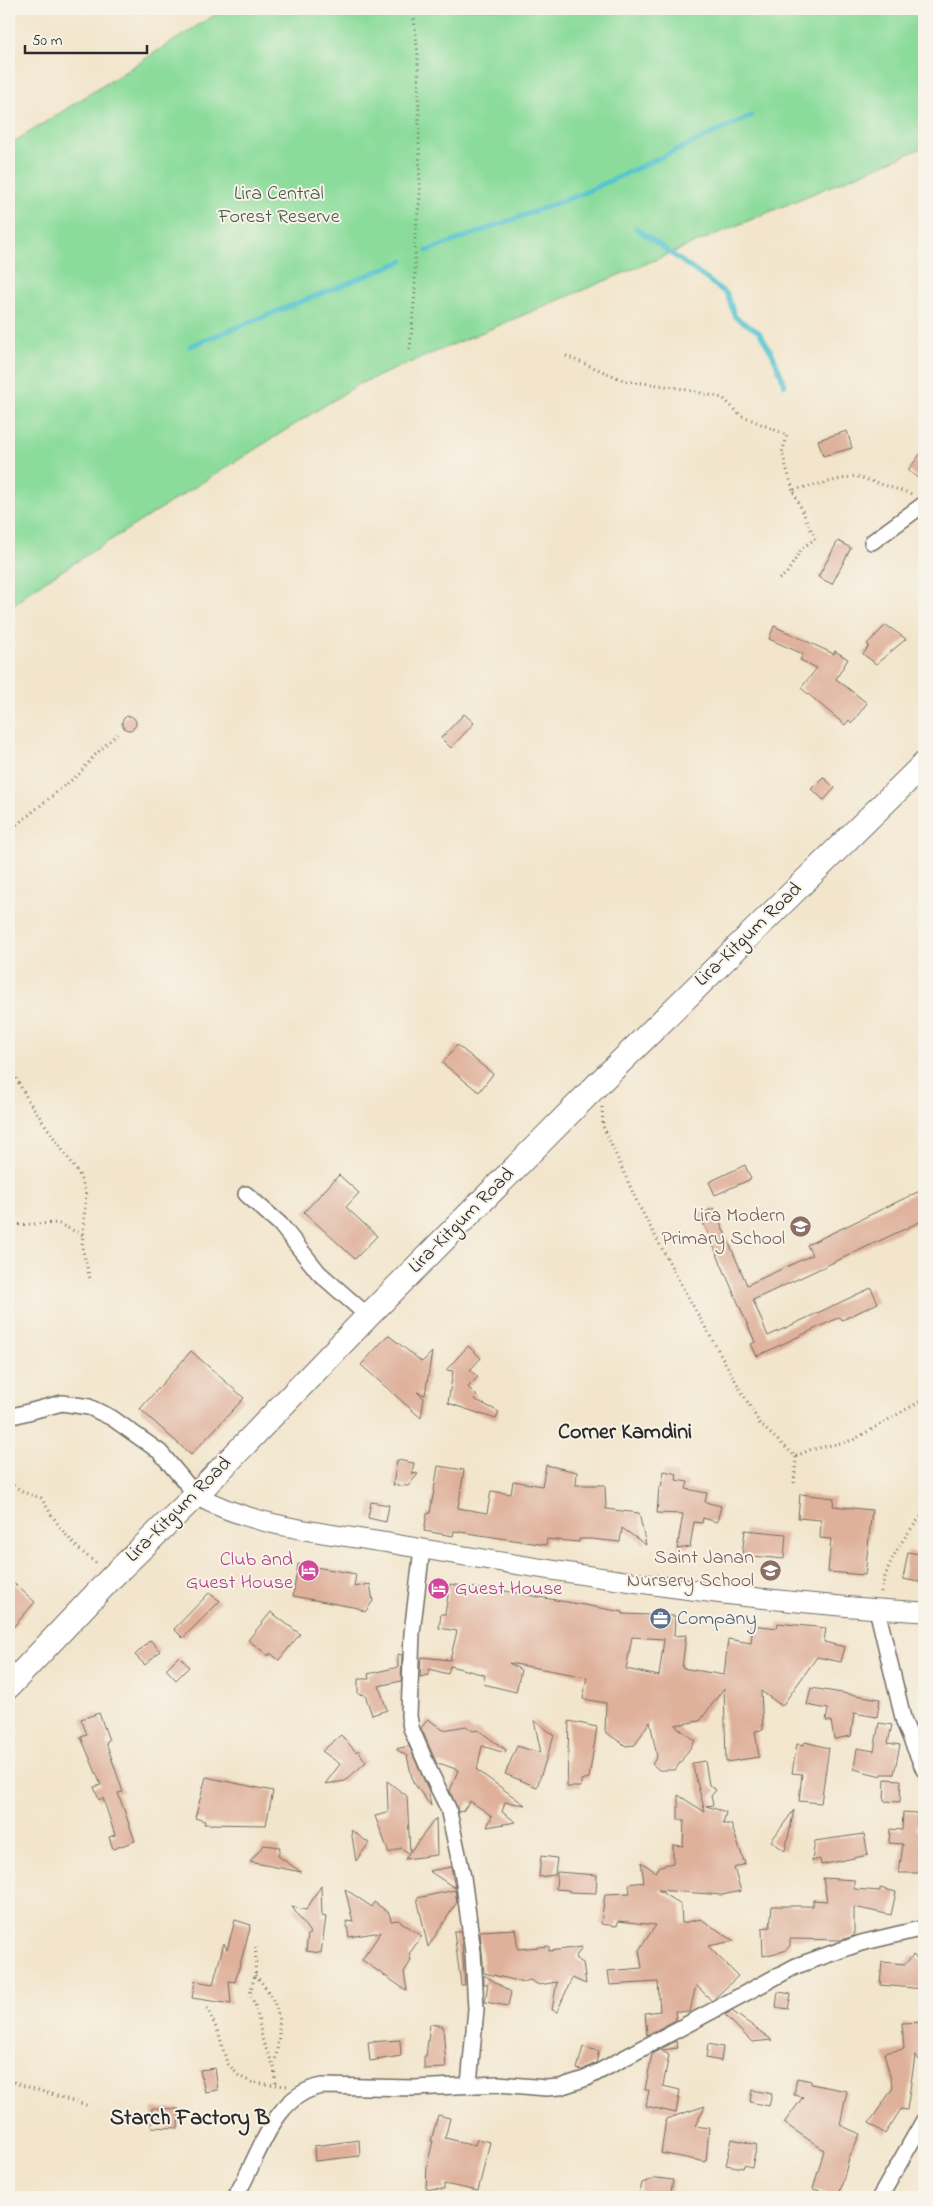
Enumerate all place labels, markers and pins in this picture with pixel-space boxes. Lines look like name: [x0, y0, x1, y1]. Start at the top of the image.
place label: Lira Modern Primary School: [661, 1202, 785, 1254]
school or university icon: Lira Modern Primary School: [789, 1215, 813, 1239]
place label: Saint Janan Nursery School: [627, 1544, 754, 1596]
place label: Club and Guest House: [186, 1546, 293, 1598]
school or university icon: Saint Janan Nursery School: [758, 1558, 782, 1582]
hotel icon: Club and Guest House: [297, 1559, 321, 1583]
place label: Guest House: [455, 1575, 562, 1604]
hotel icon: Guest House: [427, 1577, 451, 1601]
place label: Company: [677, 1605, 757, 1634]
office icon: Company: [649, 1607, 673, 1631]

